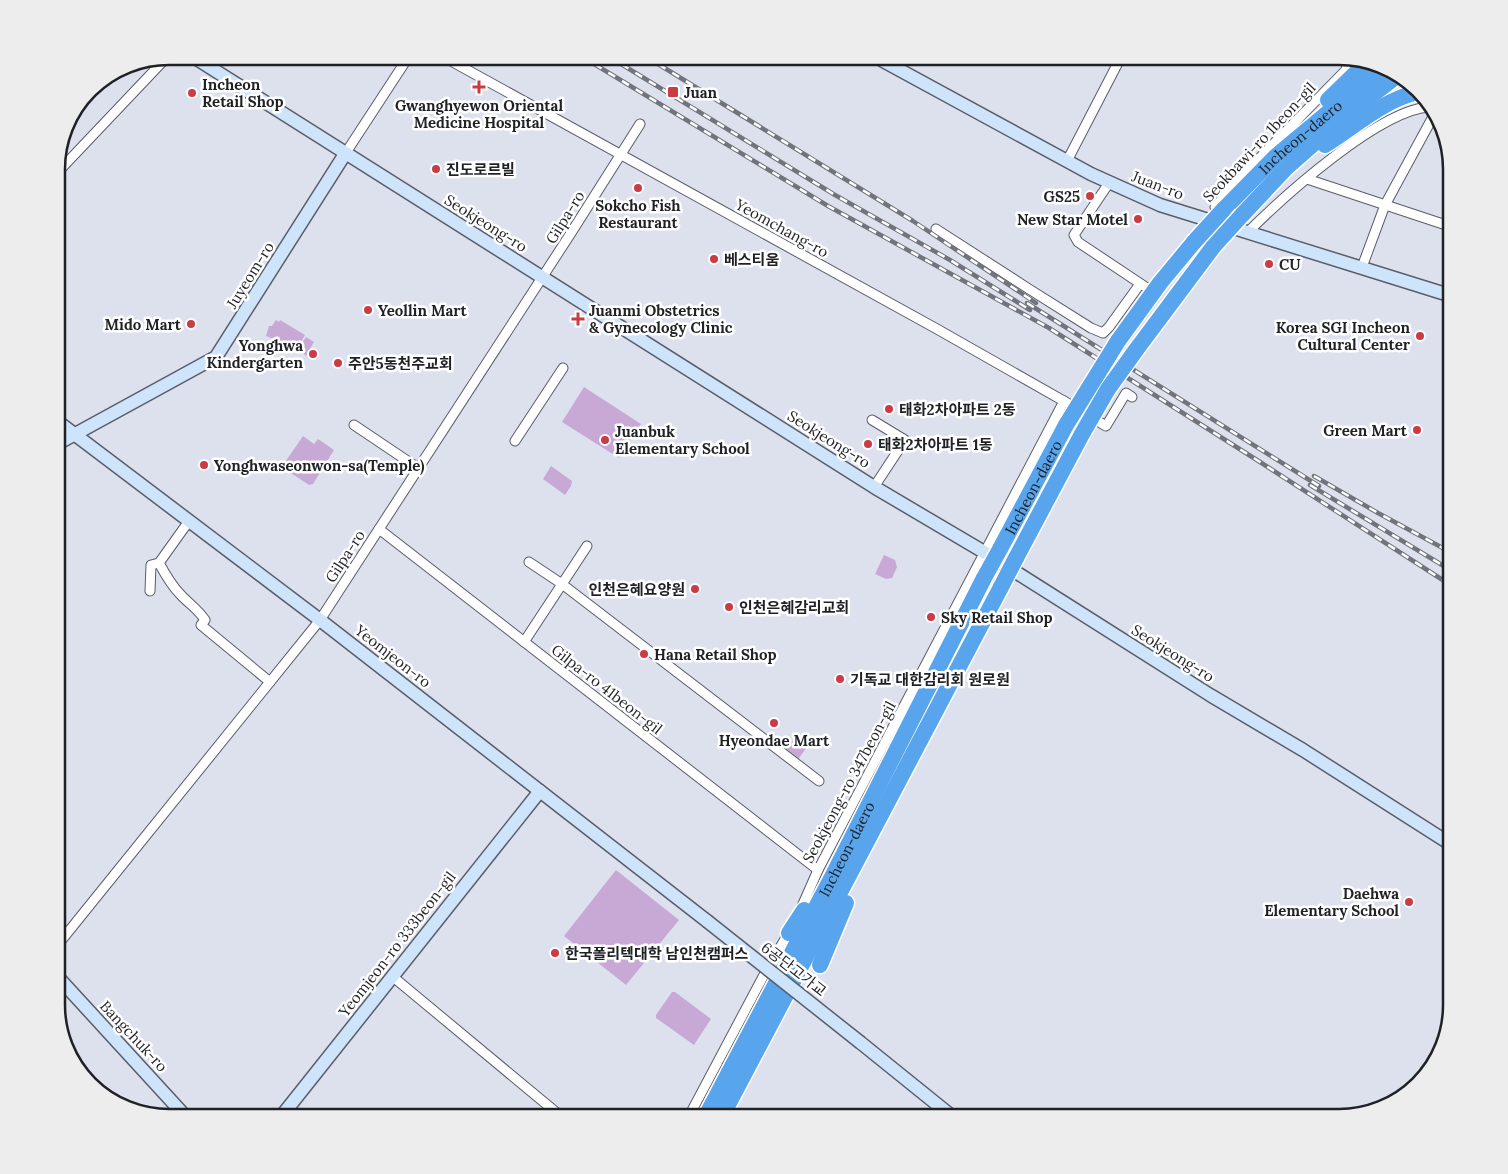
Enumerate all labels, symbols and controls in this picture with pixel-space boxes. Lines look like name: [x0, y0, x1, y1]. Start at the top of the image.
place label: Incheon Retail Shop: [202, 75, 283, 111]
street label: Seokbawi-ro 1beon-gil: [1199, 78, 1319, 206]
marker: Gwanghyewon Oriental Medicine Hospital: [472, 80, 486, 94]
place label: Juan: [684, 83, 718, 102]
marker: Juan: [666, 85, 680, 99]
marker: Incheon Retail Shop: [186, 87, 198, 99]
street label: Incheon-daero: [1254, 95, 1346, 178]
place label: Gwanghyewon Oriental Medicine Hospital: [395, 96, 563, 132]
place label: 진도로르빌: [446, 160, 515, 179]
marker: 진도로르빌: [430, 163, 442, 175]
street label: Juan-ro: [1128, 166, 1187, 204]
marker: Sokcho Fish Restaurant: [632, 182, 644, 194]
street label: Gilpa-ro: [541, 187, 589, 247]
place label: GS25: [1044, 187, 1080, 206]
street label: Seokjeong-ro: [441, 190, 531, 256]
marker: GS25: [1084, 190, 1096, 202]
street label: Yeomchang-ro: [731, 194, 832, 262]
place label: Sokcho Fish Restaurant: [595, 196, 681, 232]
place label: New Star Motel: [1017, 210, 1128, 229]
marker: New Star Motel: [1132, 213, 1144, 225]
street label: Juyeom-ro: [222, 238, 278, 313]
place label: 베스티움: [724, 250, 779, 269]
marker: 베스티움: [708, 253, 720, 265]
place label: CU: [1279, 255, 1301, 274]
marker: CU: [1263, 258, 1275, 270]
place label: Yeollin Mart: [378, 301, 468, 320]
place label: Juanmi Obstetrics & Gynecology Clinic: [589, 301, 733, 337]
marker: Yeollin Mart: [362, 304, 374, 316]
marker: Juanmi Obstetrics & Gynecology Clinic: [571, 312, 585, 326]
place label: Mido Mart: [105, 315, 182, 334]
marker: Mido Mart: [185, 318, 197, 330]
place label: Korea SGI Incheon Cultural Center: [1276, 318, 1411, 354]
marker: Korea SGI Incheon Cultural Center: [1414, 330, 1426, 342]
place label: Yonghwa Kindergarten: [207, 336, 303, 372]
marker: Yonghwa Kindergarten: [307, 348, 319, 360]
place label: 주안5동천주교회: [348, 354, 453, 373]
marker: 주안5동천주교회: [332, 357, 344, 369]
place label: 태화2차아파트 2동: [899, 400, 1016, 419]
marker: 태화2차아파트 2동: [883, 403, 895, 415]
street label: Seokjeong-ro: [784, 406, 874, 472]
place label: Green Mart: [1323, 421, 1408, 440]
place label: Juanbuk Elementary School: [615, 422, 750, 458]
marker: Green Mart: [1411, 424, 1423, 436]
marker: Juanbuk Elementary School: [599, 434, 611, 446]
place label: 태화2차아파트 1동: [878, 435, 993, 454]
street label: Incheon-daero: [1000, 436, 1066, 538]
marker: 태화2차아파트 1동: [862, 438, 874, 450]
place label: Yonghwaseonwon-sa(Temple): [214, 456, 425, 476]
marker: Yonghwaseonwon-sa(Temple): [198, 459, 210, 471]
street label: Gilpa-ro: [321, 526, 369, 586]
place label: 인천은혜요양원: [588, 580, 685, 599]
marker: 인천은혜요양원: [689, 583, 701, 595]
place label: 인천은혜감리교회: [739, 598, 849, 617]
marker: 인천은혜감리교회: [723, 601, 735, 613]
place label: Sky Retail Shop: [941, 608, 1052, 627]
marker: Sky Retail Shop: [925, 611, 937, 623]
street label: Yeomjeon-ro: [350, 620, 435, 692]
street label: Seokjeong-ro: [1128, 620, 1218, 686]
street label: Gilpa-ro 41beon-gil: [548, 640, 666, 738]
place label: Hana Retail Shop: [654, 645, 777, 664]
marker: Hana Retail Shop: [638, 648, 650, 660]
place label: 기독교 대한감리회 원로원: [850, 670, 1010, 689]
marker: 기독교 대한감리회 원로원: [834, 673, 846, 685]
street label: Seokjeong-ro 347beon-gil: [798, 698, 900, 866]
marker: Hyeondae Mart: [768, 717, 780, 729]
place label: Hyeondae Mart: [719, 731, 830, 750]
street label: Incheon-daero: [814, 798, 879, 900]
street label: Yeomjeon-ro 333beon-gil: [334, 868, 460, 1021]
place label: Daehwa Elementary School: [1264, 884, 1399, 920]
marker: Daehwa Elementary School: [1403, 896, 1415, 908]
street label: 6공단고가교: [758, 938, 830, 1000]
place label: 한국폴리텍대학 남인천캠퍼스: [565, 944, 749, 963]
marker: 한국폴리텍대학 남인천캠퍼스: [549, 947, 561, 959]
street label: Bangchuk-ro: [96, 996, 172, 1076]

